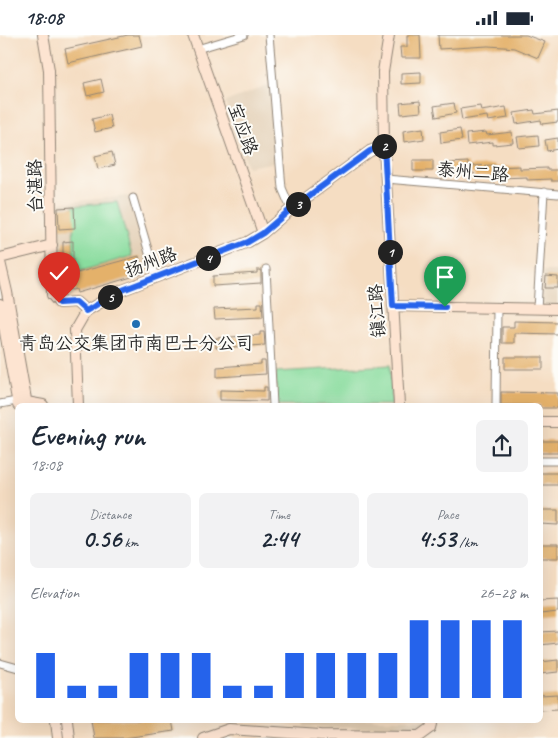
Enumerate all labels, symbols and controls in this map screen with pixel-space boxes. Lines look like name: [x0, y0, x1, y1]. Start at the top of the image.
text: 18:08: [25, 6, 63, 30]
street label: 宝应路: [223, 100, 263, 158]
pin: 2: [372, 133, 396, 159]
text: 2: [381, 138, 388, 155]
street label: 泰州二路: [436, 158, 510, 186]
street label: 台湛路: [24, 159, 46, 213]
pin: 3: [286, 191, 310, 217]
text: 3: [295, 196, 302, 213]
pin: 1: [378, 239, 402, 265]
street label: 扬州路: [122, 242, 180, 282]
text: 1: [387, 244, 394, 261]
pin: 4: [196, 245, 220, 271]
text: 4: [205, 250, 212, 267]
pin: [38, 252, 80, 303]
pin: [424, 256, 466, 307]
icon: check: [45, 259, 73, 287]
icon: arrive: [431, 263, 459, 291]
street label: 镇江路: [364, 283, 390, 339]
pin: 5: [98, 285, 122, 309]
text: 5: [107, 289, 114, 306]
marker: 青岛公交集团市南巴士分公司: [130, 318, 142, 330]
place label: 青岛公交集团市南巴士分公司: [19, 332, 253, 354]
text: Evening run: [30, 418, 145, 453]
button: share: [476, 420, 528, 472]
text: 18:08: [30, 455, 62, 475]
text: Distance: [89, 506, 131, 523]
text: Time: [268, 506, 290, 523]
text: Pace: [437, 506, 458, 523]
text: 0.56: [82, 523, 121, 555]
text: 2:44: [260, 523, 298, 555]
text: 4:53: [418, 523, 456, 555]
text: km: [121, 534, 138, 551]
text: /km: [456, 534, 478, 551]
text: Elevation: [30, 583, 79, 603]
text: 26–28 m: [479, 583, 528, 603]

